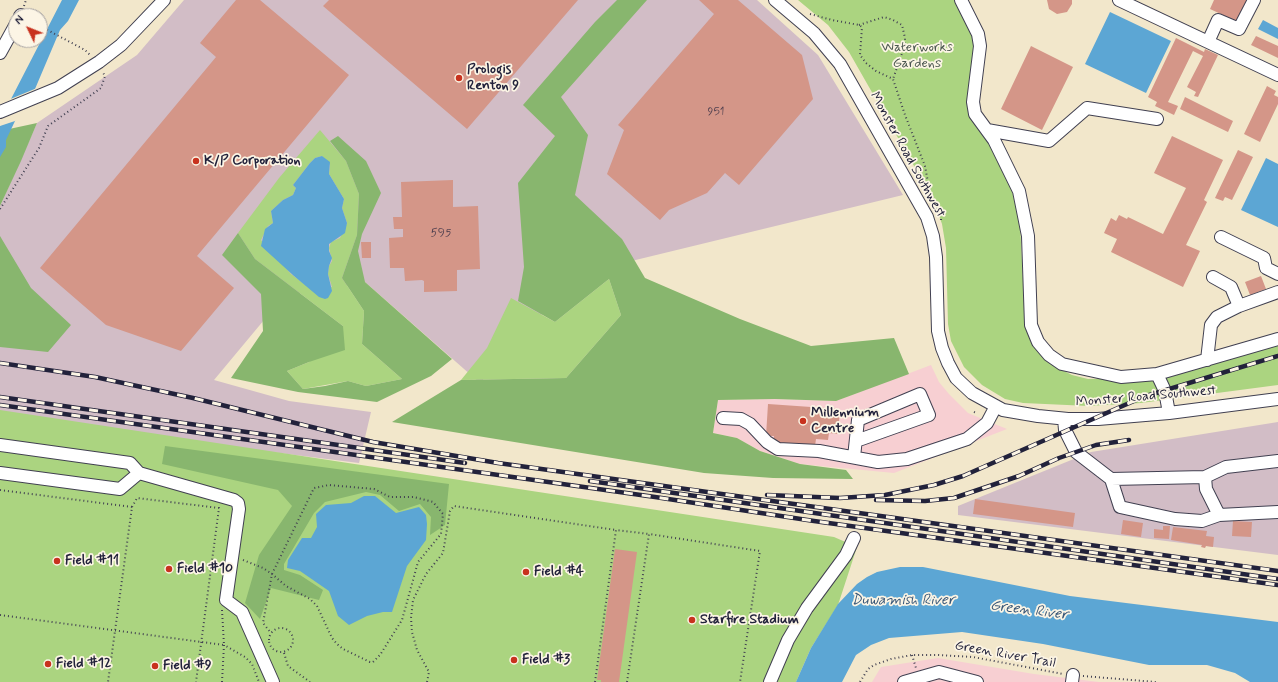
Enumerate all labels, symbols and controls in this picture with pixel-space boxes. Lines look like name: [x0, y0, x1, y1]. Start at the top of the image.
north arrow: [8, 8, 48, 48]
text: N: [12, 13, 28, 28]
park label: Waterworks Gardens: [881, 40, 953, 72]
place label: Prologis Renton 9: [467, 62, 519, 94]
marker: Prologis Renton 9: [454, 73, 464, 83]
street label: Monster Road Southwest: [866, 89, 948, 221]
house number: 951: [708, 105, 724, 119]
place label: K/P Corporation: [204, 153, 300, 169]
marker: K/P Corporation: [191, 156, 201, 166]
house number: 595: [430, 226, 452, 240]
street label: Monster Road Southwest: [1075, 382, 1217, 412]
place label: Millennium Centre: [811, 405, 879, 438]
marker: Millennium Centre: [798, 416, 808, 426]
place label: Field #11: [65, 553, 119, 569]
marker: Field #11: [52, 556, 62, 566]
place label: Field #10: [177, 561, 233, 577]
marker: Field #10: [164, 564, 174, 574]
place label: Field #4: [534, 564, 584, 580]
marker: Field #4: [521, 567, 531, 577]
water label: Duwamish River: [851, 592, 955, 610]
water label: Green River: [989, 597, 1069, 625]
place label: Starfire Stadium: [700, 612, 799, 628]
marker: Starfire Stadium: [687, 615, 697, 625]
street label: Green River Trail: [953, 638, 1057, 672]
place label: Field #3: [522, 652, 570, 668]
marker: Field #3: [509, 655, 519, 665]
place label: Field #12: [56, 656, 111, 672]
place label: Field #9: [163, 658, 212, 674]
marker: Field #12: [43, 659, 53, 669]
marker: Field #9: [150, 661, 160, 671]

